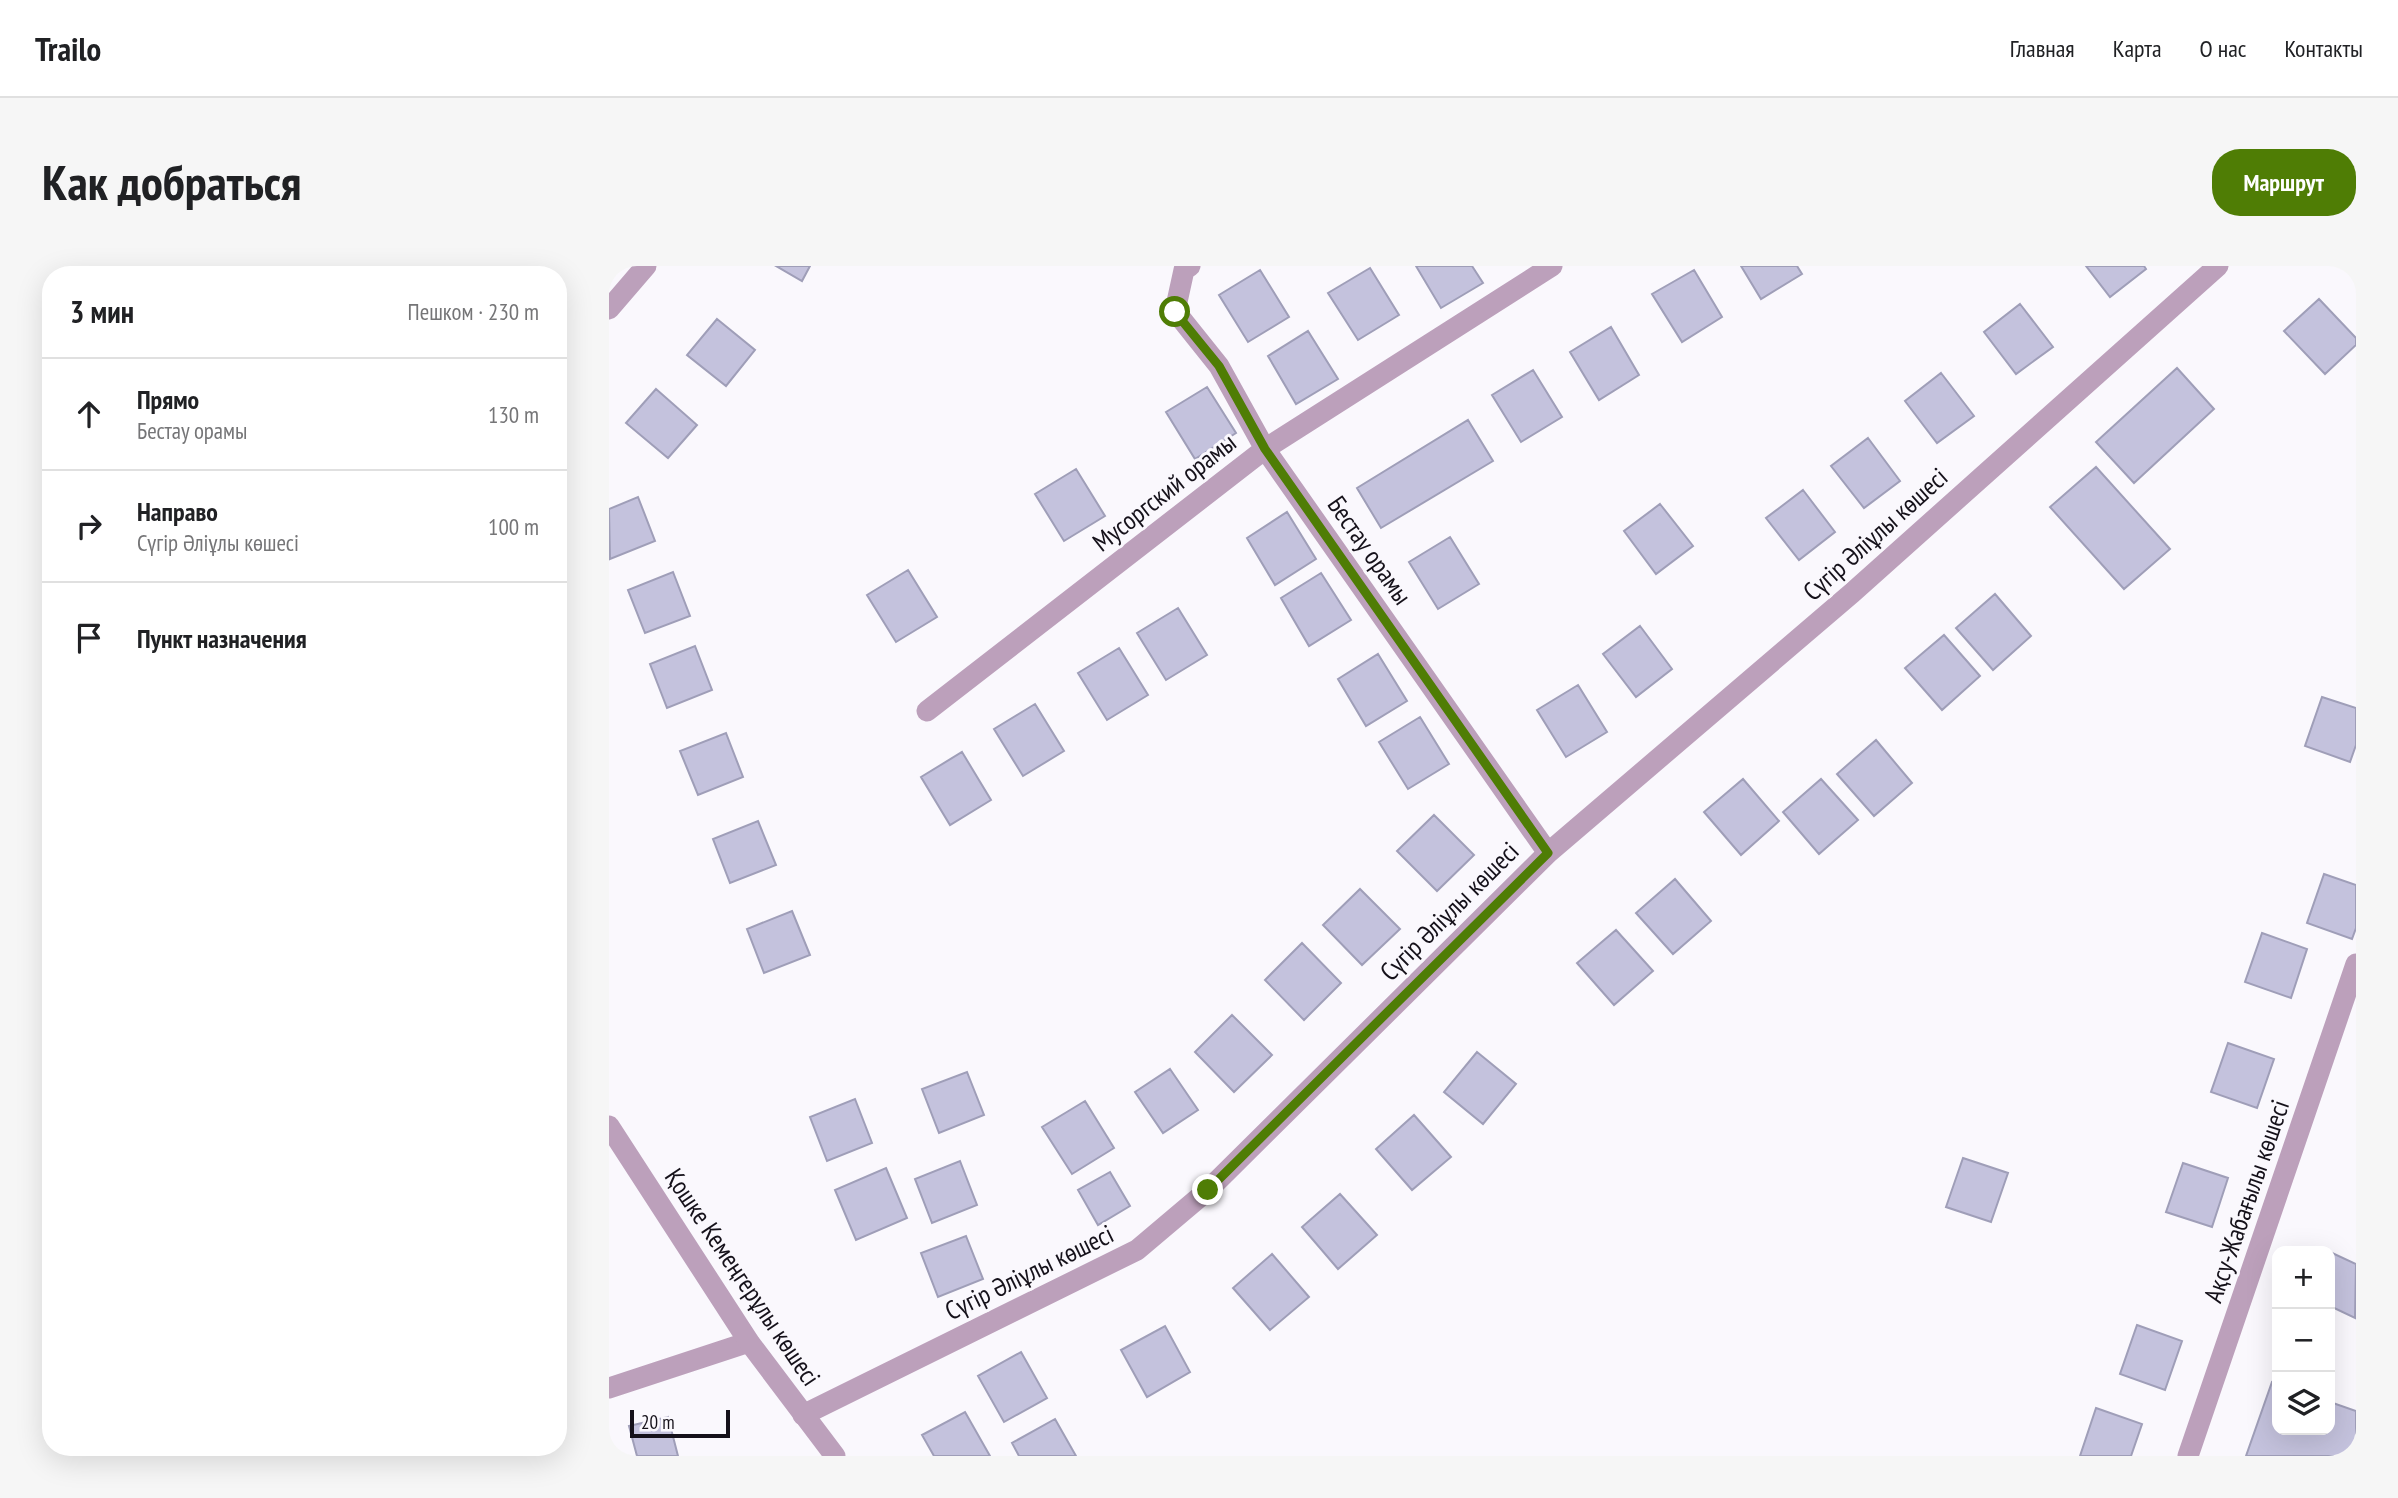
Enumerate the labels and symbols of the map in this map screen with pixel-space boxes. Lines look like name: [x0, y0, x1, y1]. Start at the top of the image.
route start: [1159, 296, 1190, 327]
street label: Мусоргский орамы: [1086, 426, 1242, 558]
street label: Сүгір Әліұлы көшесі: [1796, 460, 1954, 608]
street label: Бестау орамы: [1321, 489, 1419, 611]
street label: Сүгір Әліұлы көшесі: [1373, 835, 1525, 987]
street label: Ақсу-Жабағылы көшесі: [2196, 1095, 2296, 1307]
street label: Қошке Кемеңгерұлы көшесі: [658, 1162, 828, 1392]
route end: [1192, 1174, 1223, 1205]
street label: Сүгір Әліұлы көшесі: [939, 1217, 1119, 1327]
scale bar: [630, 1407, 730, 1439]

